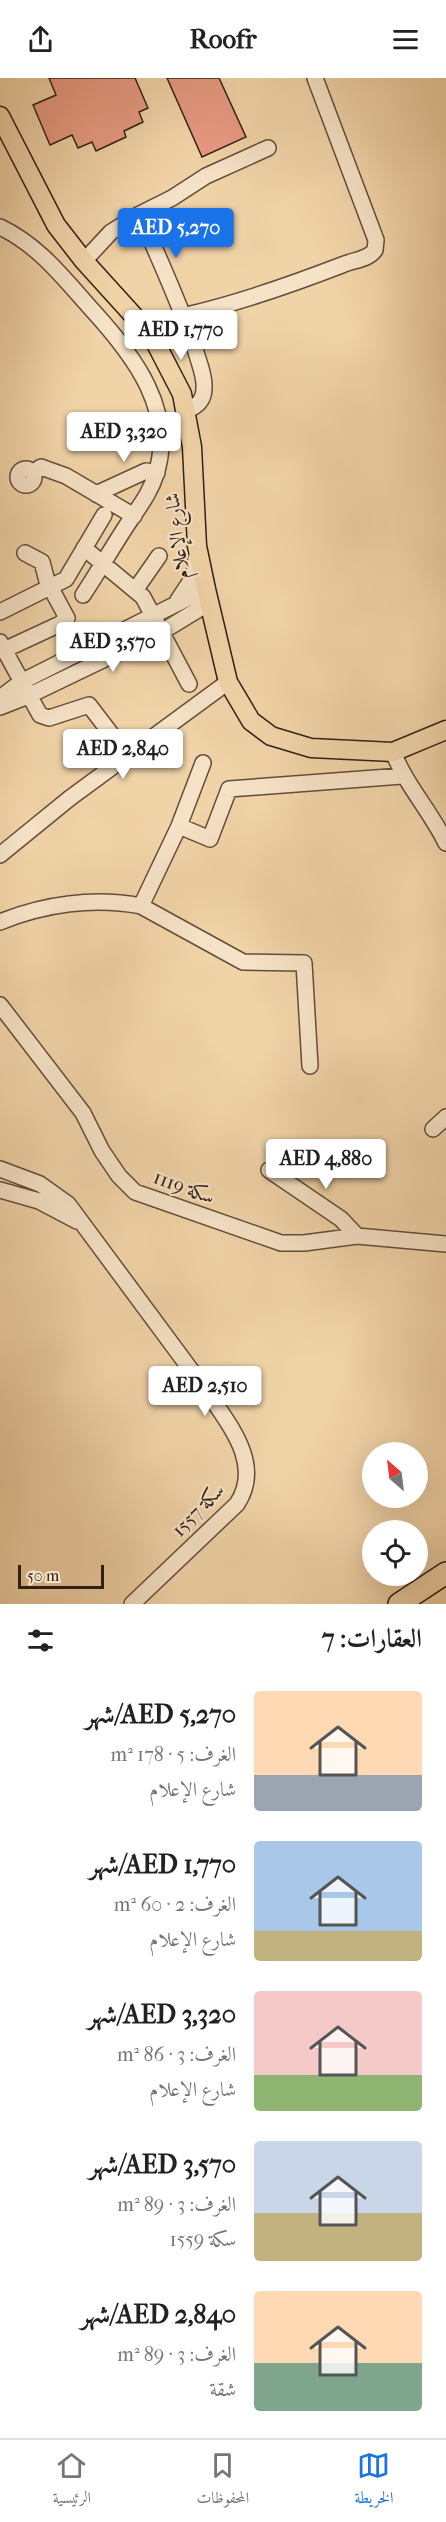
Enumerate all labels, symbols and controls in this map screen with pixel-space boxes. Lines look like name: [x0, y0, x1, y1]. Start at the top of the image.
icon: share: [24, 23, 57, 56]
text: Roofr: [190, 23, 256, 55]
icon: menu: [389, 23, 422, 56]
pin: AED 5,270: [107, 208, 245, 259]
text: AED 5,270: [132, 216, 220, 239]
pin: AED 1,770: [112, 310, 250, 361]
text: AED 1,770: [138, 318, 224, 341]
pin: AED 3,320: [55, 412, 193, 463]
text: AED 3,320: [81, 420, 167, 443]
street label: شارع الإعلام: [160, 491, 200, 581]
pin: AED 3,570: [44, 622, 182, 673]
text: AED 3,570: [70, 630, 156, 653]
pin: AED 2,840: [54, 729, 192, 780]
text: AED 2,840: [77, 737, 169, 760]
pin: AED 4,880: [257, 1139, 395, 1190]
text: AED 4,880: [280, 1147, 372, 1170]
street label: سكة 1119: [150, 1165, 218, 1209]
pin: AED 2,510: [136, 1366, 274, 1417]
text: AED 2,510: [162, 1374, 248, 1397]
north arrow: [362, 1442, 428, 1508]
map controls: [362, 1442, 428, 1586]
street label: سكة 1557: [167, 1478, 229, 1542]
button: locate: [362, 1520, 428, 1586]
scale bar: [18, 1562, 104, 1590]
text: 50 m: [27, 1566, 59, 1585]
text: العقارات: 7: [322, 1623, 422, 1654]
icon: filters: [24, 1624, 57, 1657]
text: AED 5,270/شهر: [85, 1699, 236, 1730]
icon: home: [302, 1715, 374, 1787]
text: الغرف: 5 · 178 m²: [111, 1743, 236, 1766]
text: شارع الإعلام: [149, 1778, 236, 1801]
text: AED 1,770/شهر: [89, 1849, 236, 1880]
icon: home: [302, 1865, 374, 1937]
text: الغرف: 2 · 60 m²: [114, 1893, 236, 1916]
text: شارع الإعلام: [149, 1928, 236, 1951]
text: AED 3,320/شهر: [87, 1999, 236, 2030]
icon: home: [302, 2015, 374, 2087]
text: الغرف: 3 · 86 m²: [117, 2043, 236, 2066]
text: شارع الإعلام: [149, 2078, 236, 2101]
text: AED 3,570/شهر: [89, 2149, 236, 2180]
icon: home: [302, 2165, 374, 2237]
text: الغرف: 3 · 89 m²: [117, 2193, 236, 2216]
text: سكة 1559: [170, 2228, 236, 2251]
text: AED 2,840/شهر: [80, 2299, 236, 2330]
icon: home: [302, 2315, 374, 2387]
text: الغرف: 3 · 89 m²: [117, 2343, 236, 2366]
text: شقة: [210, 2378, 236, 2401]
tab: الرئيسية: [53, 2449, 91, 2513]
tab: المحفوظات: [196, 2449, 249, 2513]
tab: الخريطة: [354, 2449, 393, 2513]

